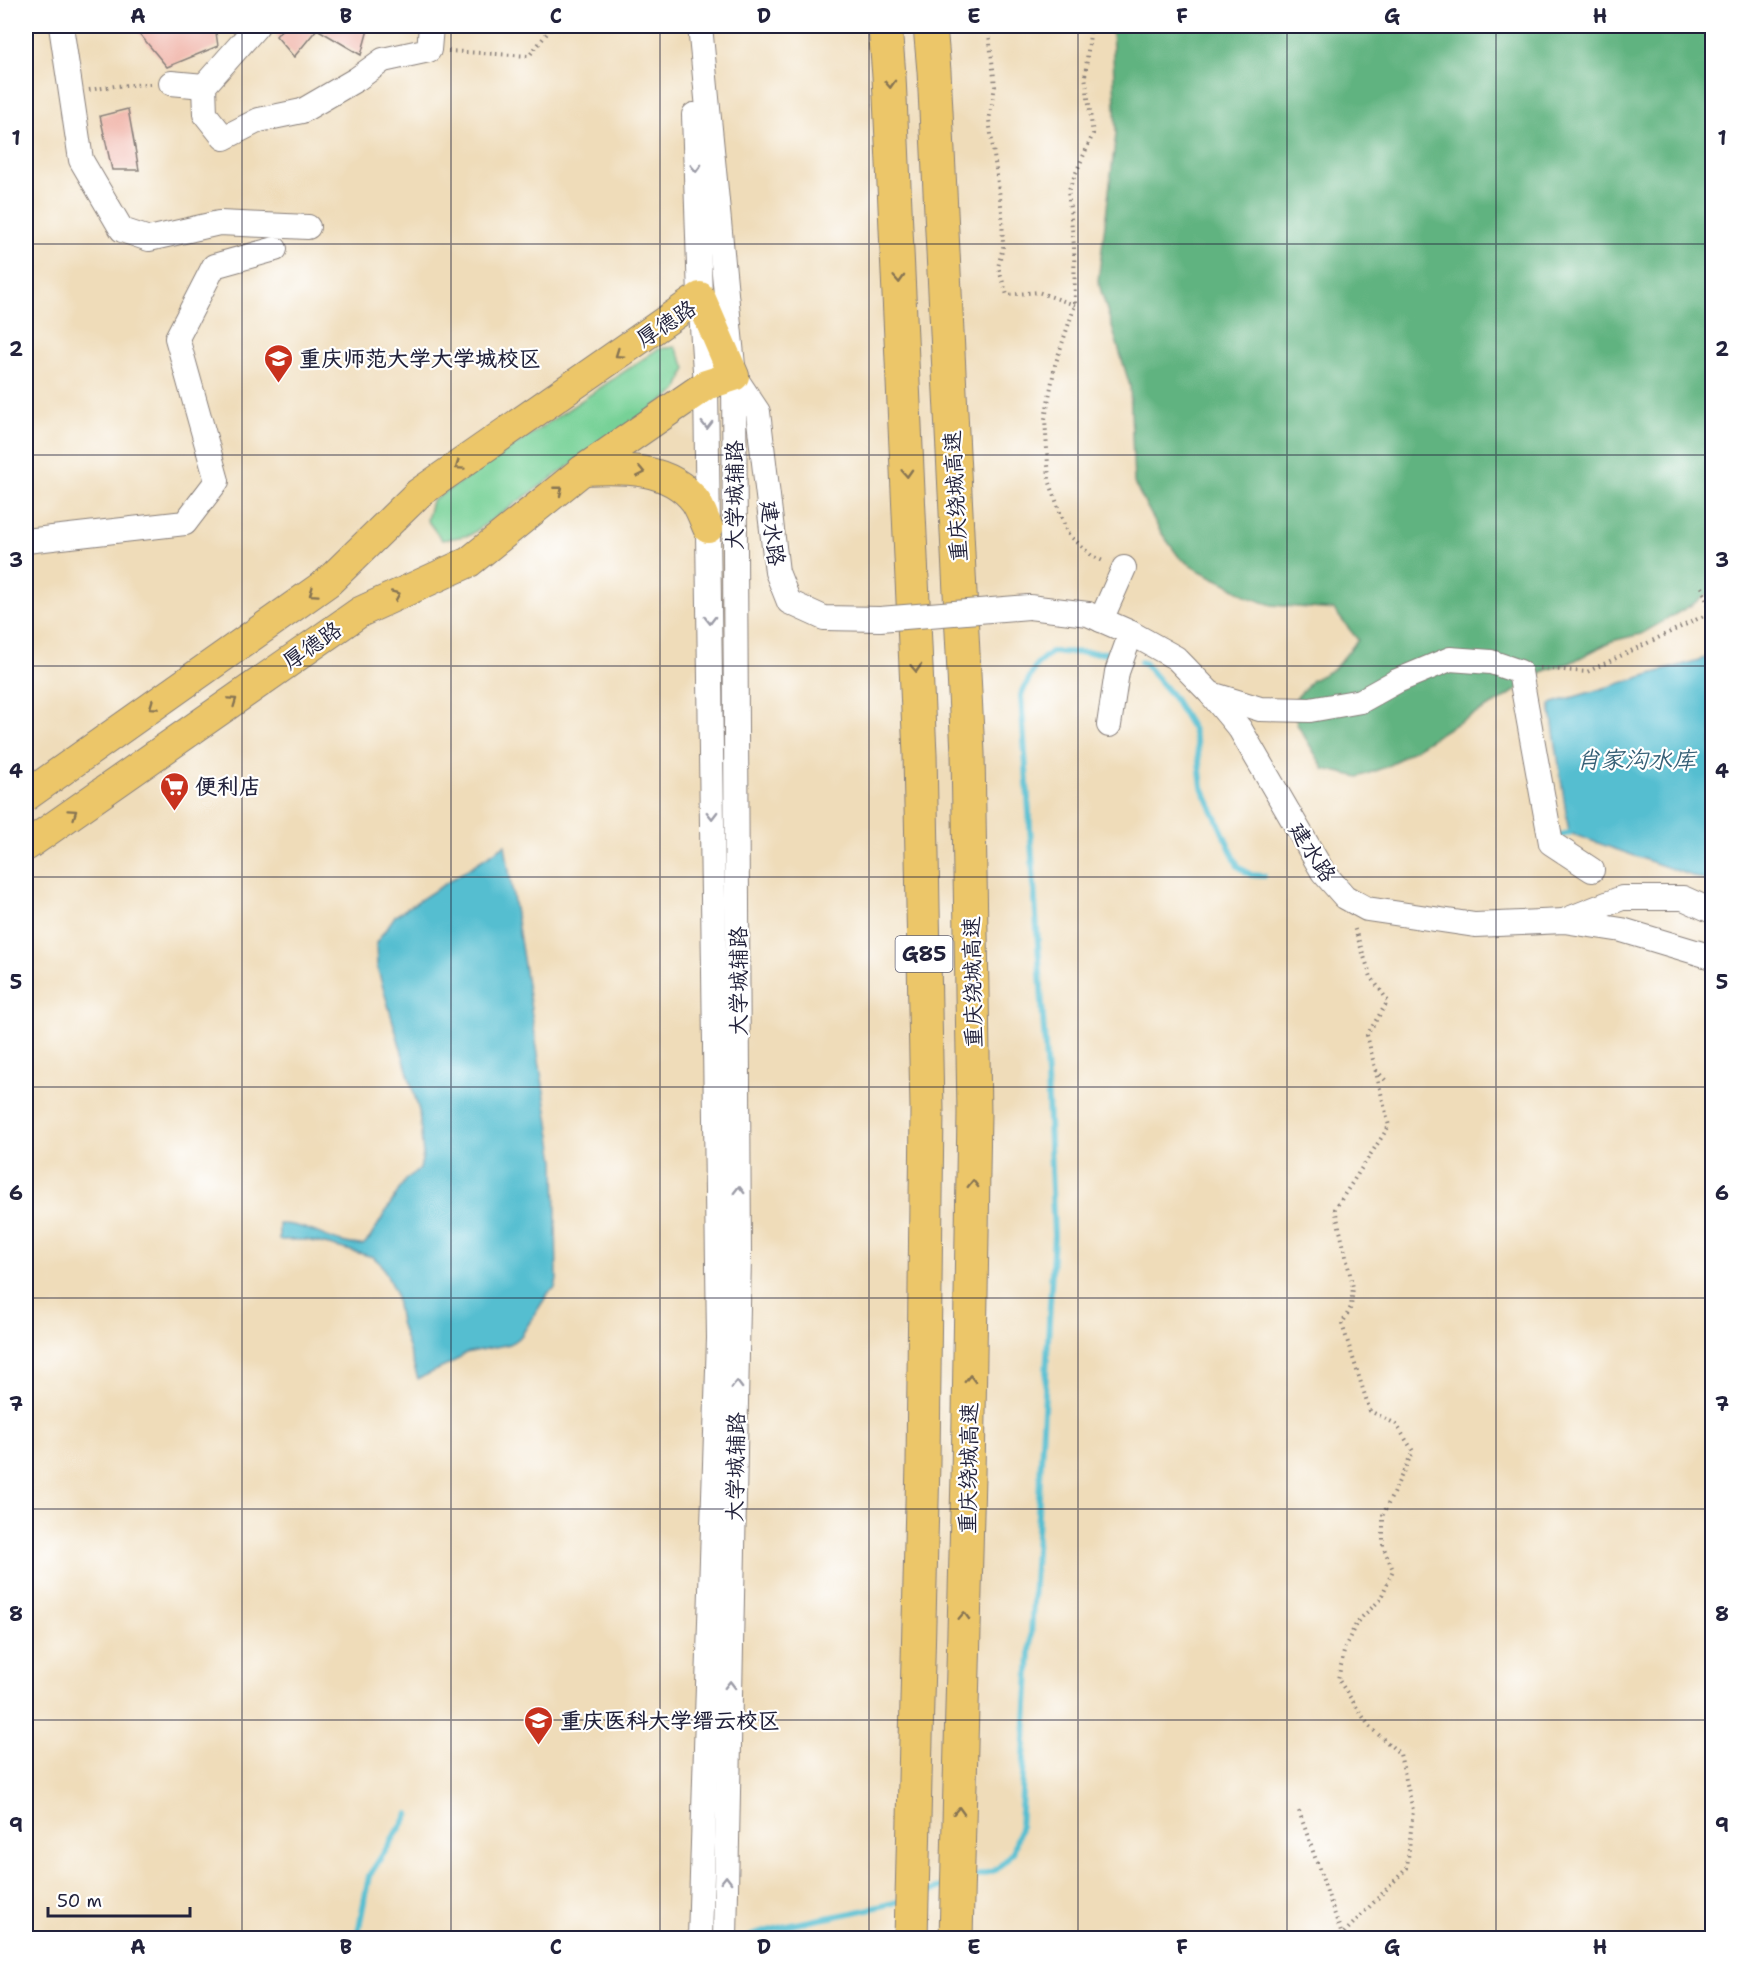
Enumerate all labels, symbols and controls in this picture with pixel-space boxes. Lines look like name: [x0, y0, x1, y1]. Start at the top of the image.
text: A: [130, 3, 146, 29]
text: B: [340, 3, 352, 29]
text: C: [550, 3, 562, 29]
text: D: [757, 3, 771, 29]
text: E: [967, 3, 981, 29]
text: F: [1176, 3, 1188, 29]
text: G: [1384, 3, 1400, 29]
text: H: [1593, 3, 1607, 29]
one-way arrow: [883, 79, 896, 88]
text: 1: [11, 125, 21, 151]
text: 1: [1717, 125, 1727, 151]
one-way arrow: [689, 163, 702, 172]
one-way arrow: [892, 274, 905, 283]
street label: 厚德路: [631, 293, 702, 354]
text: 2: [9, 336, 23, 362]
text: 2: [1715, 336, 1729, 362]
school or university icon: 重庆师范大学大学城校区: [262, 342, 294, 384]
place label: 重庆师范大学大学城校区: [299, 344, 541, 373]
one-way arrow: [615, 347, 626, 358]
one-way arrow: [701, 421, 713, 430]
street label: 重庆绕城高速: [938, 429, 973, 563]
street label: 大学城辅路: [720, 440, 749, 550]
one-way arrow: [455, 458, 466, 469]
one-way arrow: [636, 465, 646, 478]
one-way arrow: [901, 469, 914, 478]
one-way arrow: [552, 486, 563, 497]
street label: 建水路: [754, 498, 791, 568]
text: 3: [9, 547, 23, 573]
text: 3: [1715, 547, 1729, 573]
one-way arrow: [308, 586, 319, 597]
one-way arrow: [390, 590, 401, 602]
street label: 厚德路: [277, 615, 348, 676]
one-way arrow: [704, 616, 716, 625]
one-way arrow: [910, 664, 923, 673]
one-way arrow: [226, 697, 237, 708]
one-way arrow: [149, 699, 160, 710]
water label: 肖家沟水库: [1576, 744, 1698, 776]
text: 4: [9, 758, 23, 784]
text: 4: [1715, 758, 1729, 784]
supermarket icon: 便利店: [158, 770, 190, 812]
place label: 便利店: [195, 772, 261, 801]
one-way arrow: [67, 809, 78, 820]
one-way arrow: [706, 811, 718, 820]
street label: 建水路: [1282, 817, 1343, 888]
street label: 重庆绕城高速: [957, 916, 988, 1048]
street label: 大学城辅路: [724, 926, 753, 1036]
road number: G85: [896, 936, 952, 972]
text: 5: [10, 969, 22, 995]
text: 5: [1716, 969, 1728, 995]
one-way arrow: [966, 1179, 979, 1188]
text: 6: [9, 1180, 23, 1206]
text: 6: [1715, 1180, 1729, 1206]
one-way arrow: [733, 1186, 745, 1195]
one-way arrow: [963, 1374, 976, 1383]
one-way arrow: [730, 1381, 743, 1390]
text: 7: [9, 1391, 23, 1417]
text: 7: [1715, 1391, 1729, 1417]
street label: 重庆绕城高速: [953, 1402, 984, 1534]
street label: 大学城辅路: [720, 1412, 751, 1522]
text: 8: [9, 1601, 23, 1627]
text: 8: [1715, 1601, 1729, 1627]
one-way arrow: [958, 1611, 971, 1620]
one-way arrow: [724, 1681, 737, 1690]
school or university icon: 重庆医科大学缙云校区: [523, 1704, 555, 1746]
place label: 重庆医科大学缙云校区: [560, 1706, 780, 1735]
one-way arrow: [953, 1806, 965, 1815]
text: 9: [9, 1812, 23, 1838]
text: 9: [1715, 1812, 1729, 1838]
one-way arrow: [720, 1876, 733, 1885]
scale bar: [48, 1880, 190, 1918]
text: 50 m: [57, 1889, 102, 1913]
text: A: [130, 1934, 146, 1960]
text: B: [340, 1934, 352, 1960]
text: C: [550, 1934, 562, 1960]
text: D: [757, 1934, 771, 1960]
text: E: [967, 1934, 981, 1960]
text: F: [1176, 1934, 1188, 1960]
text: G: [1384, 1934, 1400, 1960]
text: H: [1593, 1934, 1607, 1960]

